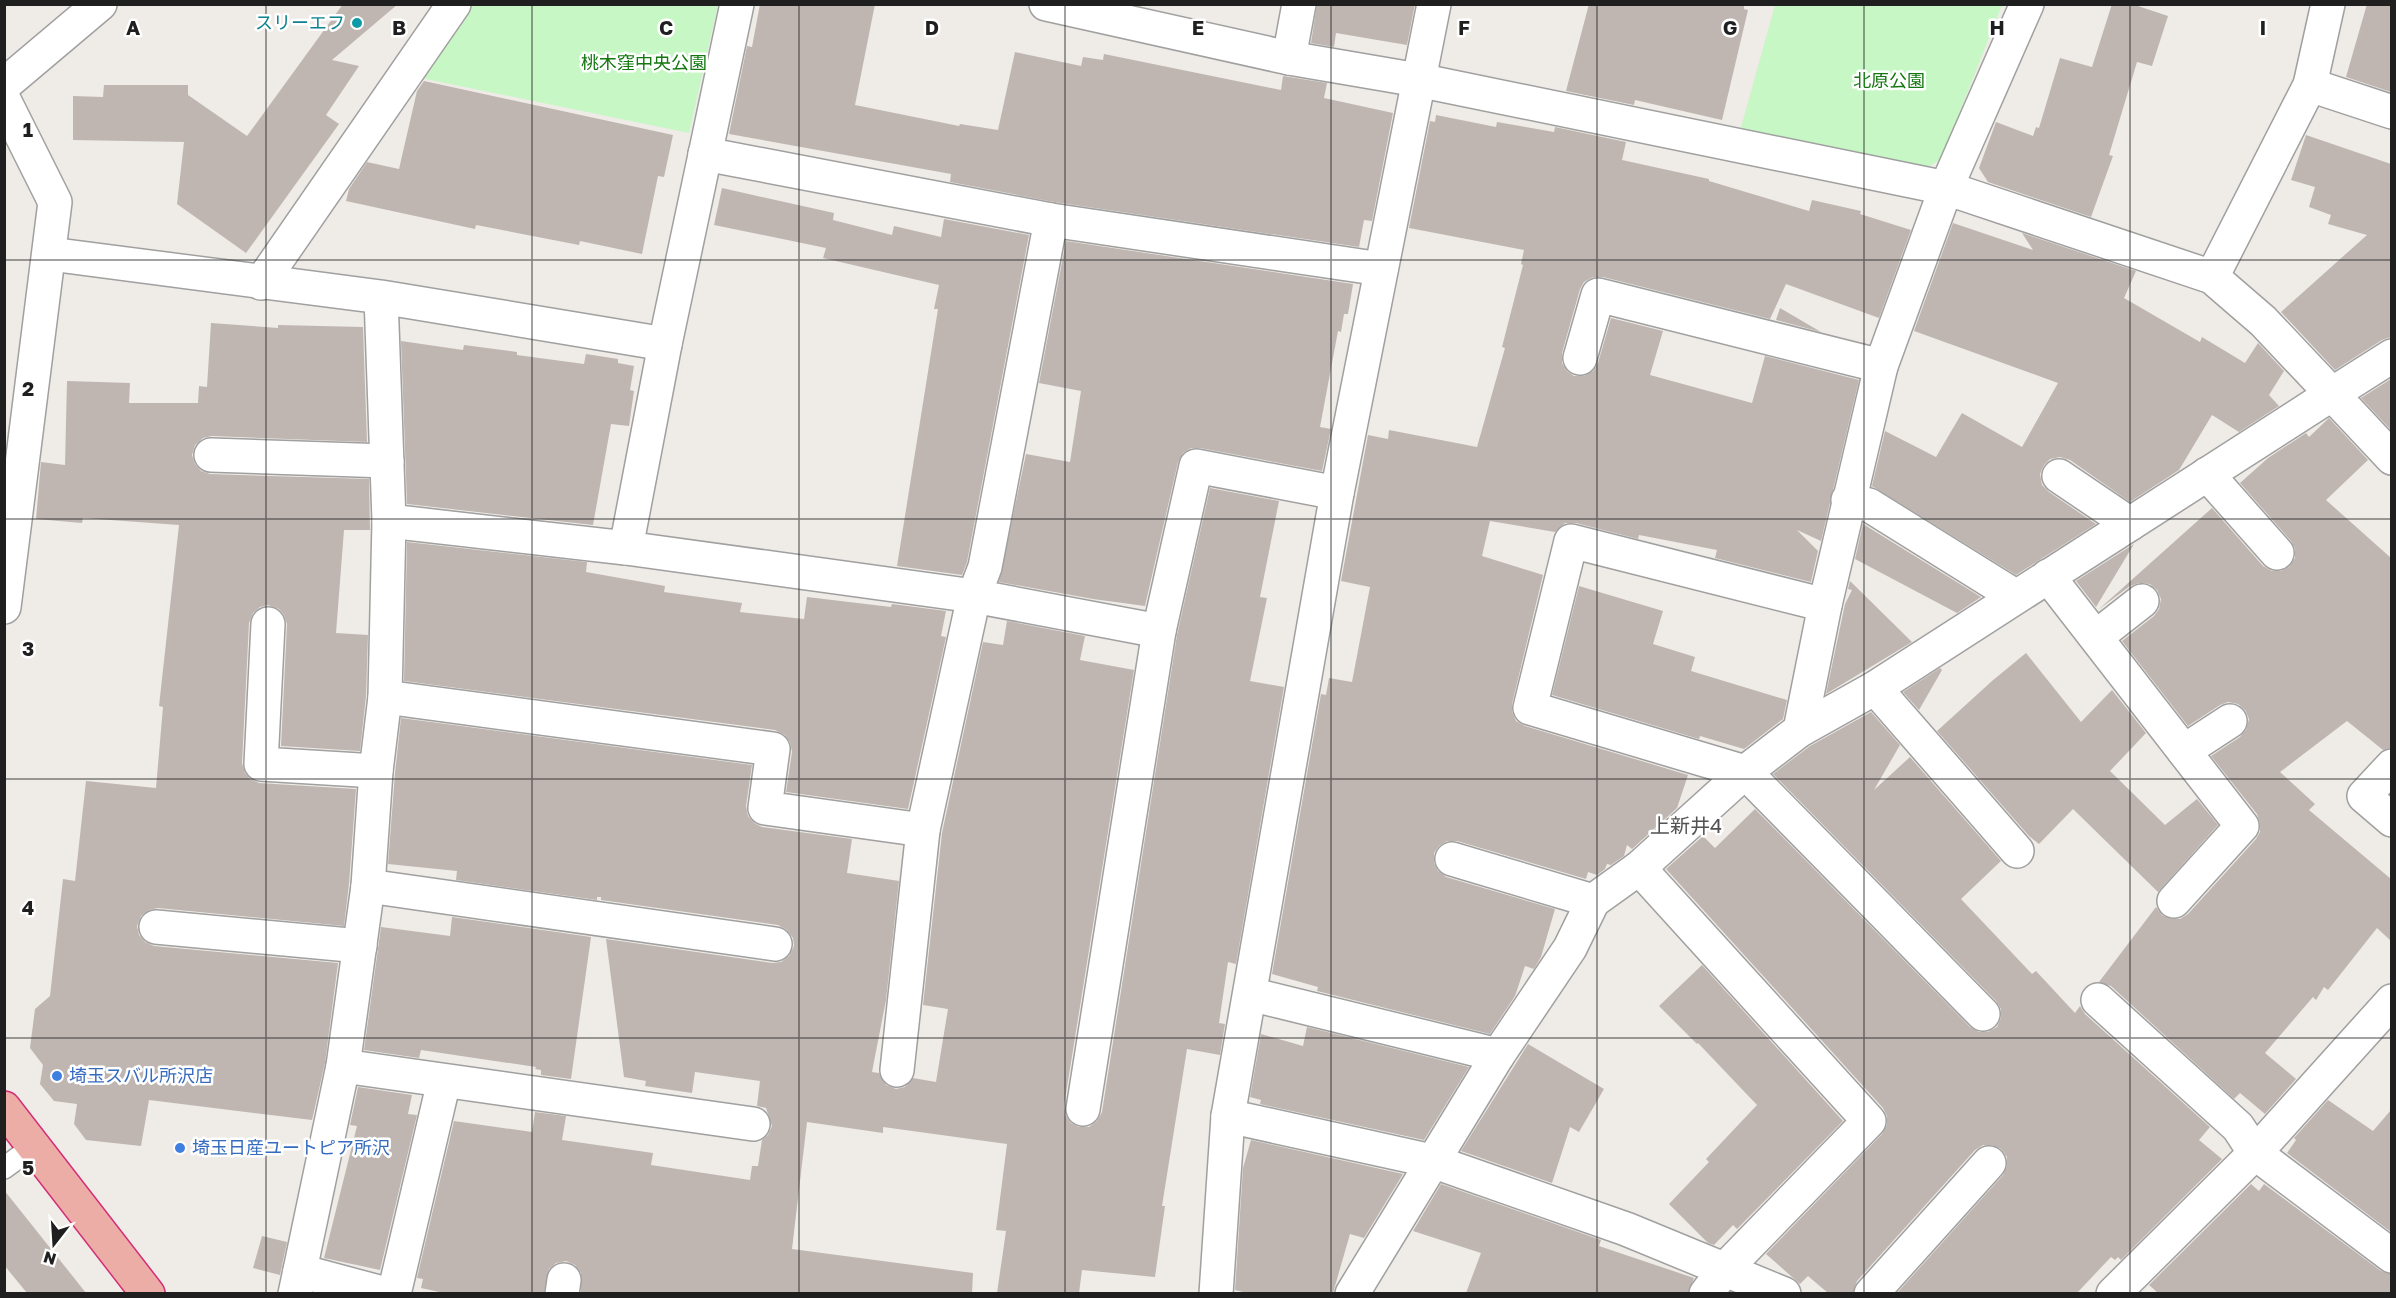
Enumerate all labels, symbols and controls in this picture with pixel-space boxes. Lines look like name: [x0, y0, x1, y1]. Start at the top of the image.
place label: スリーエフ: [255, 11, 345, 33]
text: A: [126, 15, 140, 39]
text: B: [392, 15, 406, 39]
text: C: [659, 15, 673, 39]
text: D: [925, 15, 939, 39]
text: E: [1192, 15, 1204, 39]
text: F: [1458, 15, 1470, 39]
text: G: [1723, 15, 1737, 39]
text: H: [1989, 15, 2005, 39]
text: I: [2260, 15, 2266, 39]
marker: スリーエフ: [350, 16, 364, 30]
park label: 桃木窪中央公園: [581, 51, 707, 73]
park label: 北原公園: [1853, 69, 1925, 91]
text: 1: [23, 117, 33, 141]
text: 2: [22, 376, 34, 400]
text: 3: [22, 636, 34, 660]
district label: 上新井4: [1650, 813, 1722, 837]
text: 4: [22, 895, 34, 919]
place label: 埼玉スバル所沢店: [69, 1064, 213, 1086]
marker: 埼玉スバル所沢店: [50, 1069, 64, 1083]
place label: 埼玉日産ユートピア所沢: [192, 1136, 390, 1158]
marker: 埼玉日産ユートピア所沢: [173, 1141, 187, 1155]
text: 5: [22, 1155, 34, 1179]
north arrow: [24, 1214, 84, 1274]
text: N: [41, 1247, 58, 1270]

